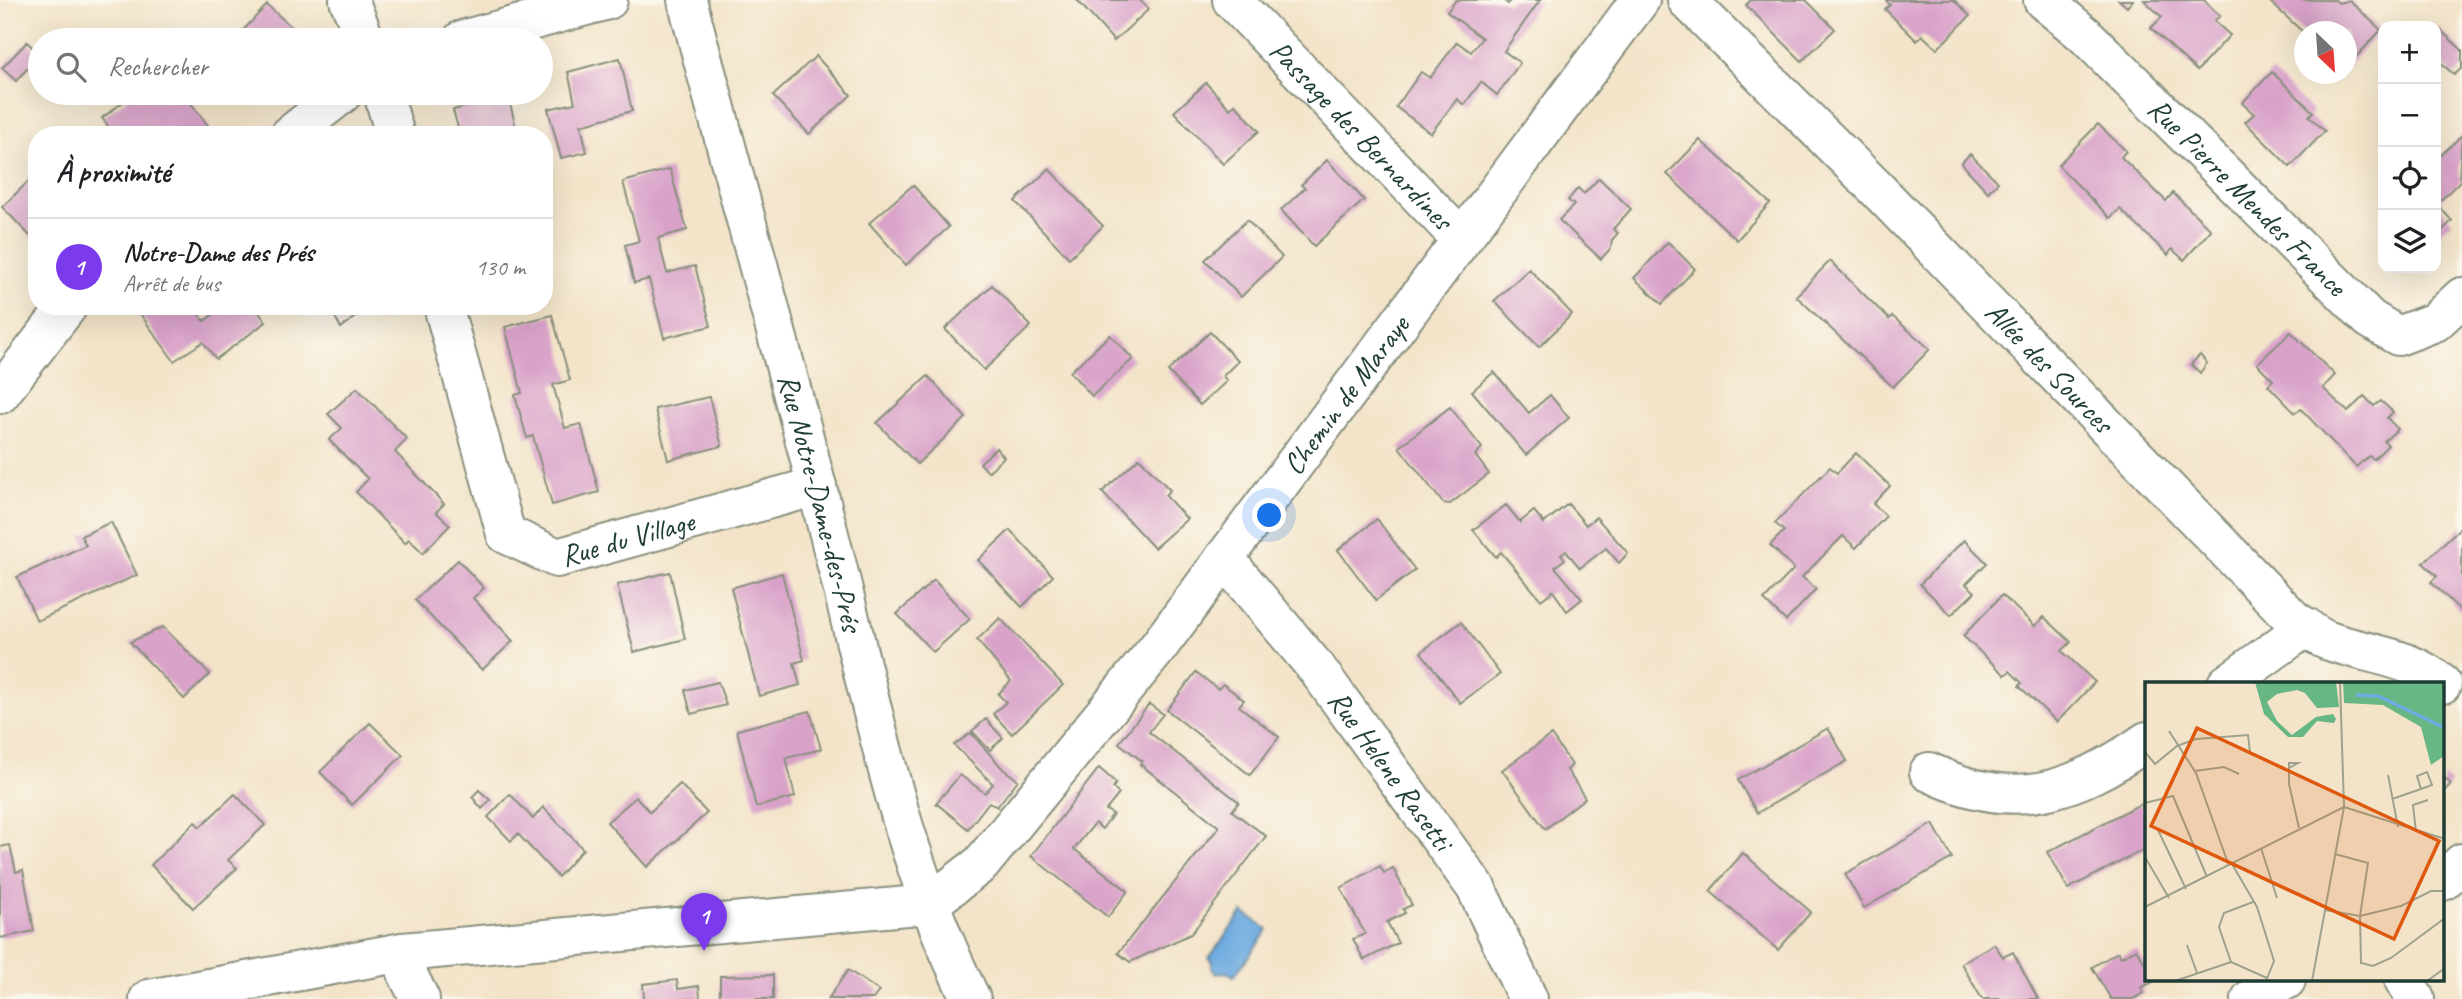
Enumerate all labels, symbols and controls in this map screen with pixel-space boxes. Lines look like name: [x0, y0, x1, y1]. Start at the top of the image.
north arrow: [2294, 21, 2357, 84]
map controls: [2378, 21, 2441, 273]
button: +: [2378, 21, 2441, 84]
search box: [28, 28, 553, 105]
street label: Passage des Bernardines: [1262, 32, 1463, 240]
icon: search: [52, 48, 90, 86]
text: Rechercher: [108, 50, 208, 83]
button: −: [2378, 84, 2441, 147]
street label: Rue Pierre Mendes France: [2140, 90, 2357, 306]
button: locate: [2378, 147, 2441, 210]
text: À proximité: [56, 153, 170, 191]
button: layers: [2378, 210, 2441, 273]
text: Notre-Dame des Prés: [123, 236, 314, 269]
text: 1: [74, 253, 84, 282]
text: 130 m: [476, 253, 525, 282]
text: Arrêt de bus: [123, 269, 220, 298]
street label: Allée des Sources: [1977, 293, 2124, 443]
street label: Chemin de Maraye: [1274, 306, 1419, 482]
street label: Rue Notre-Dame-des-Prés: [769, 370, 872, 638]
your location: [1252, 498, 1286, 532]
street label: Rue du Village: [557, 501, 700, 575]
inset map: [2145, 682, 2444, 982]
street label: Rue Helene Rasetti: [1320, 683, 1463, 861]
pin: 1: [681, 893, 727, 951]

